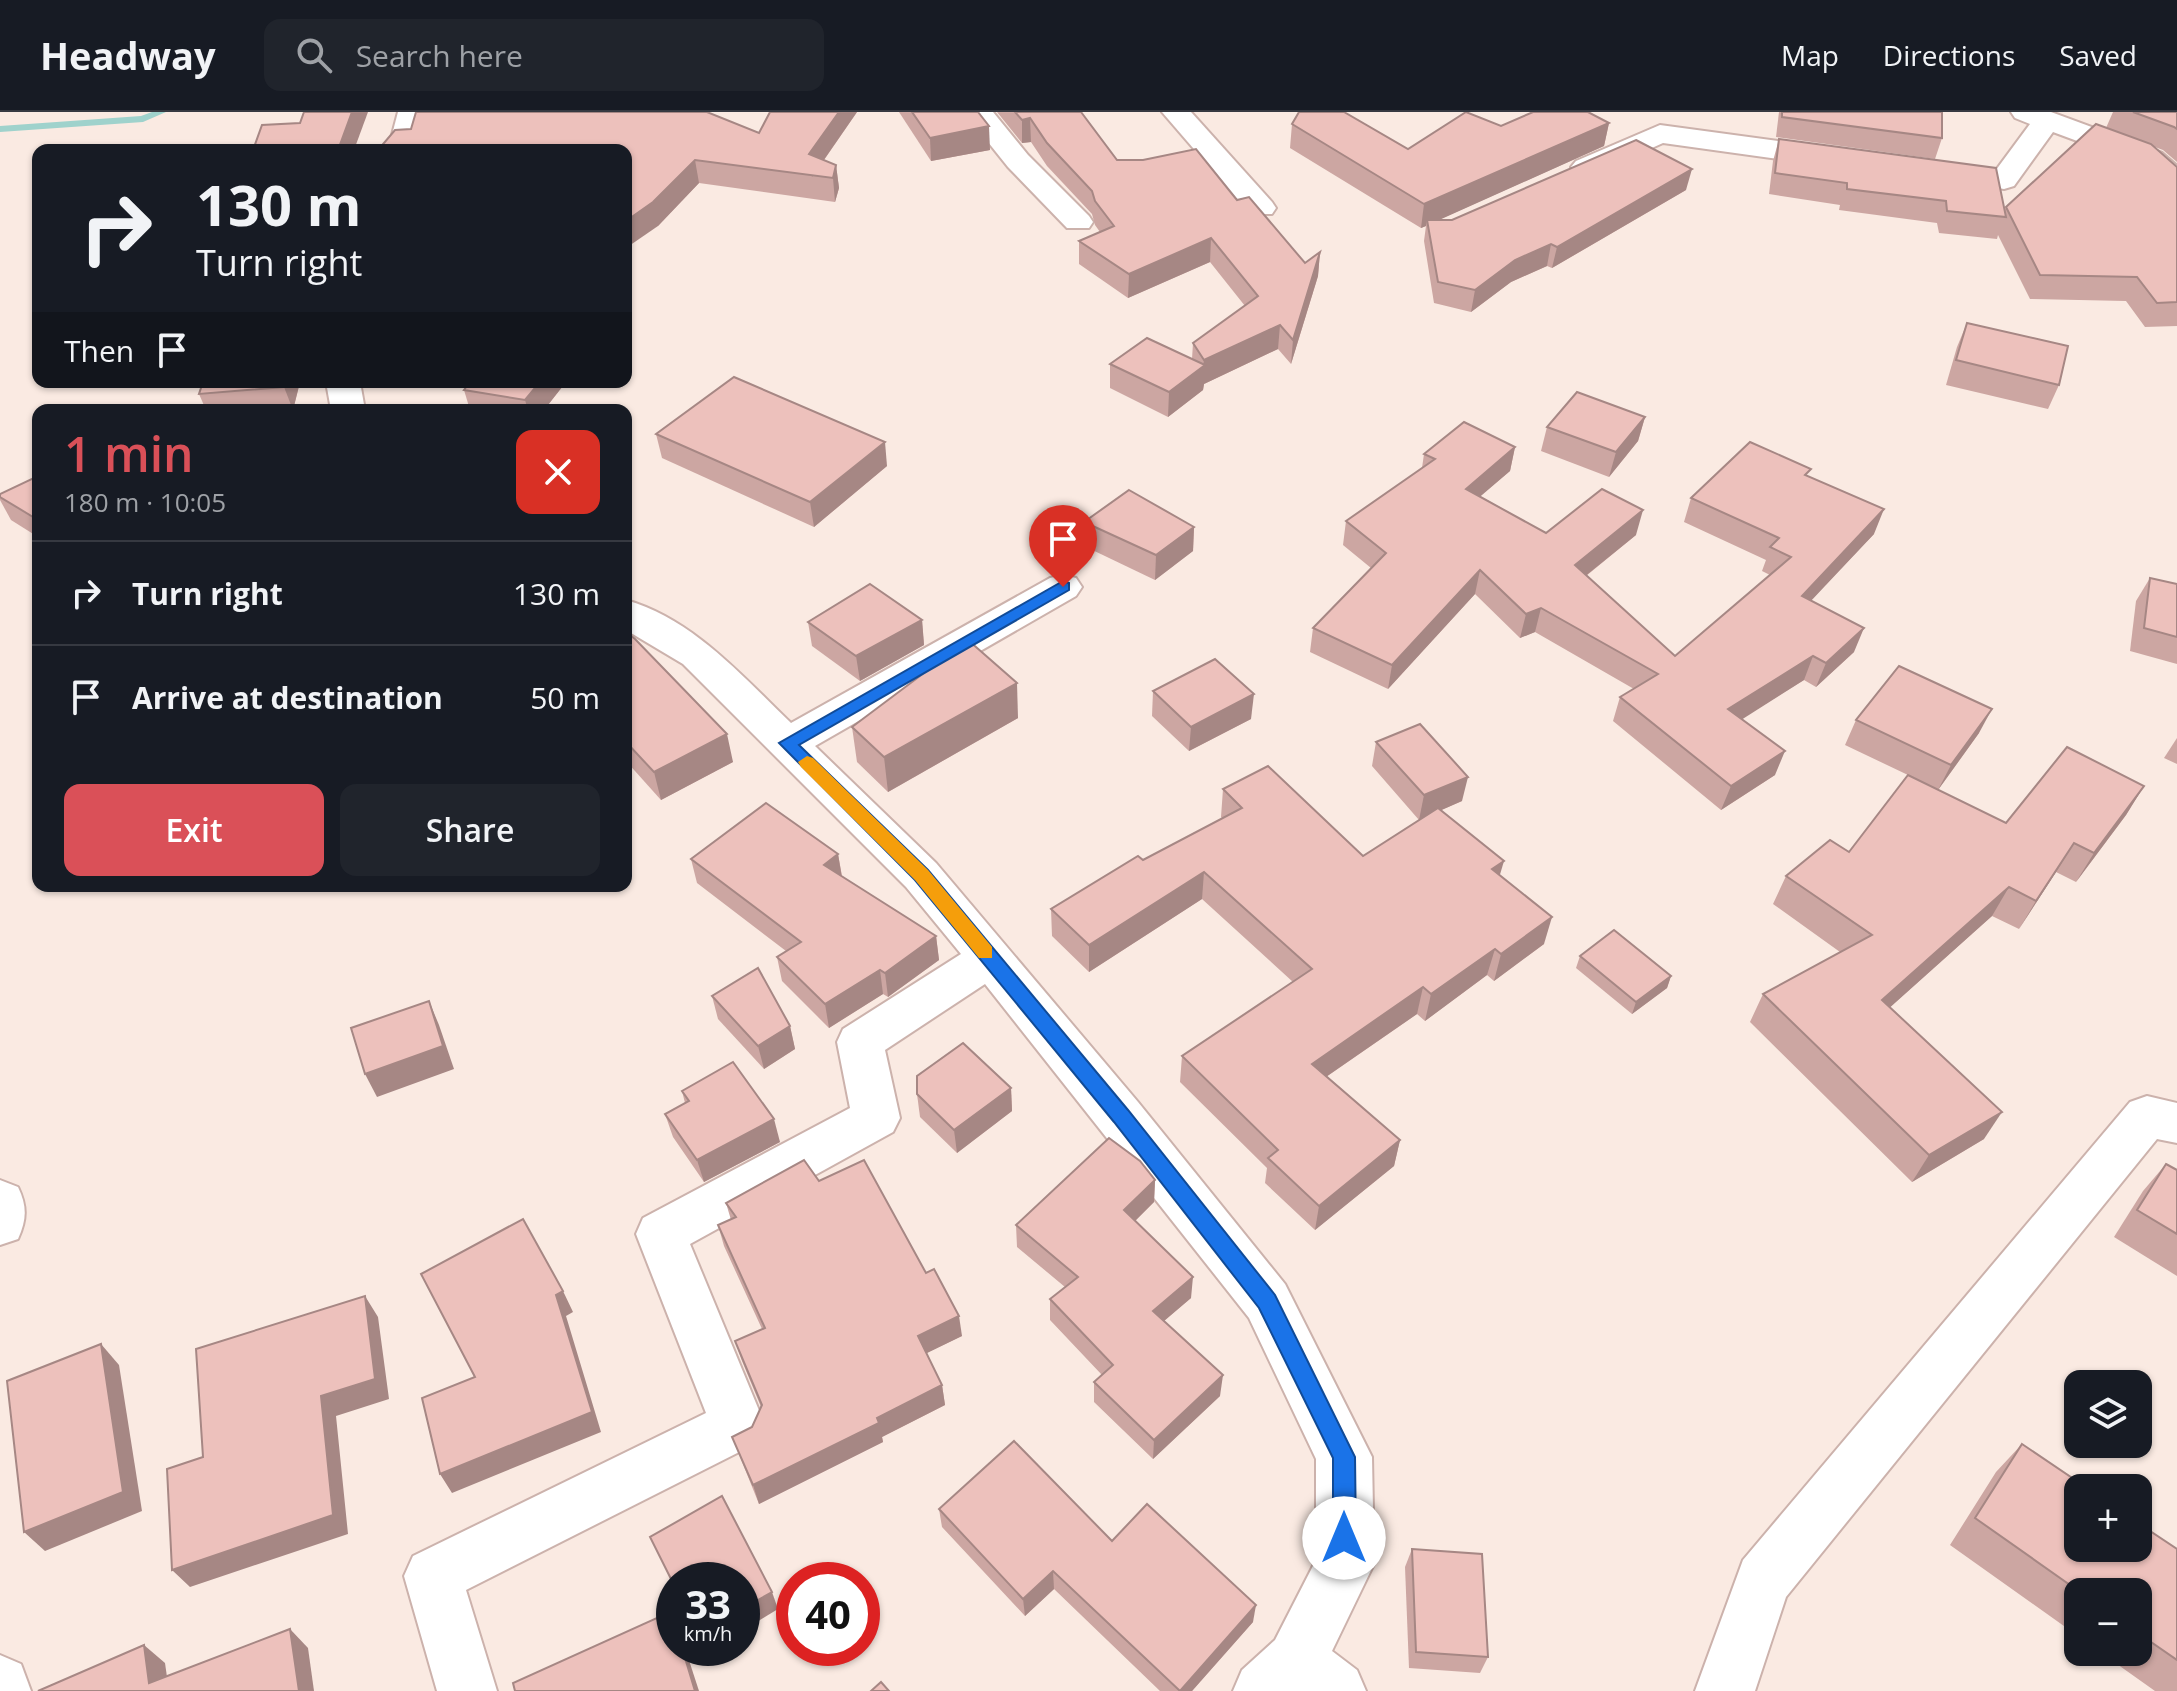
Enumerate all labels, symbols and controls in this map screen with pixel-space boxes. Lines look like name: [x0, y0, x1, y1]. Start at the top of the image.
search box: [264, 19, 824, 91]
text: Headway: [40, 29, 216, 81]
icon: search: [292, 33, 336, 77]
text: Search here: [356, 35, 523, 76]
text: Map: [1781, 36, 1839, 74]
text: Directions: [1883, 36, 2015, 74]
text: Saved: [2059, 36, 2137, 74]
text: 130 m: [196, 166, 362, 242]
icon: right: [64, 176, 168, 280]
text: Turn right: [196, 238, 362, 287]
icon: arrive: [150, 328, 194, 372]
text: Then: [64, 330, 134, 371]
text: 1 min: [64, 421, 194, 486]
button: close: [516, 430, 600, 514]
text: 180 m · 10:05: [64, 484, 226, 520]
pin: [1029, 505, 1097, 587]
icon: arrive: [1041, 517, 1085, 561]
icon: right: [64, 571, 108, 615]
text: Turn right: [132, 573, 283, 614]
text: 130 m: [513, 573, 600, 614]
icon: arrive: [64, 675, 108, 719]
text: Arrive at destination: [132, 677, 443, 718]
text: 50 m: [530, 677, 600, 718]
button: Exit: [64, 784, 324, 876]
button: Share: [340, 784, 600, 876]
map controls: [2064, 1370, 2152, 1666]
button: layers: [2064, 1370, 2152, 1458]
button: +: [2064, 1474, 2152, 1562]
position arrow: [1302, 1496, 1386, 1580]
speed limit sign: 40: [776, 1562, 880, 1666]
text: 33: [685, 1576, 731, 1631]
button: −: [2064, 1578, 2152, 1666]
text: km/h: [684, 1620, 732, 1647]

